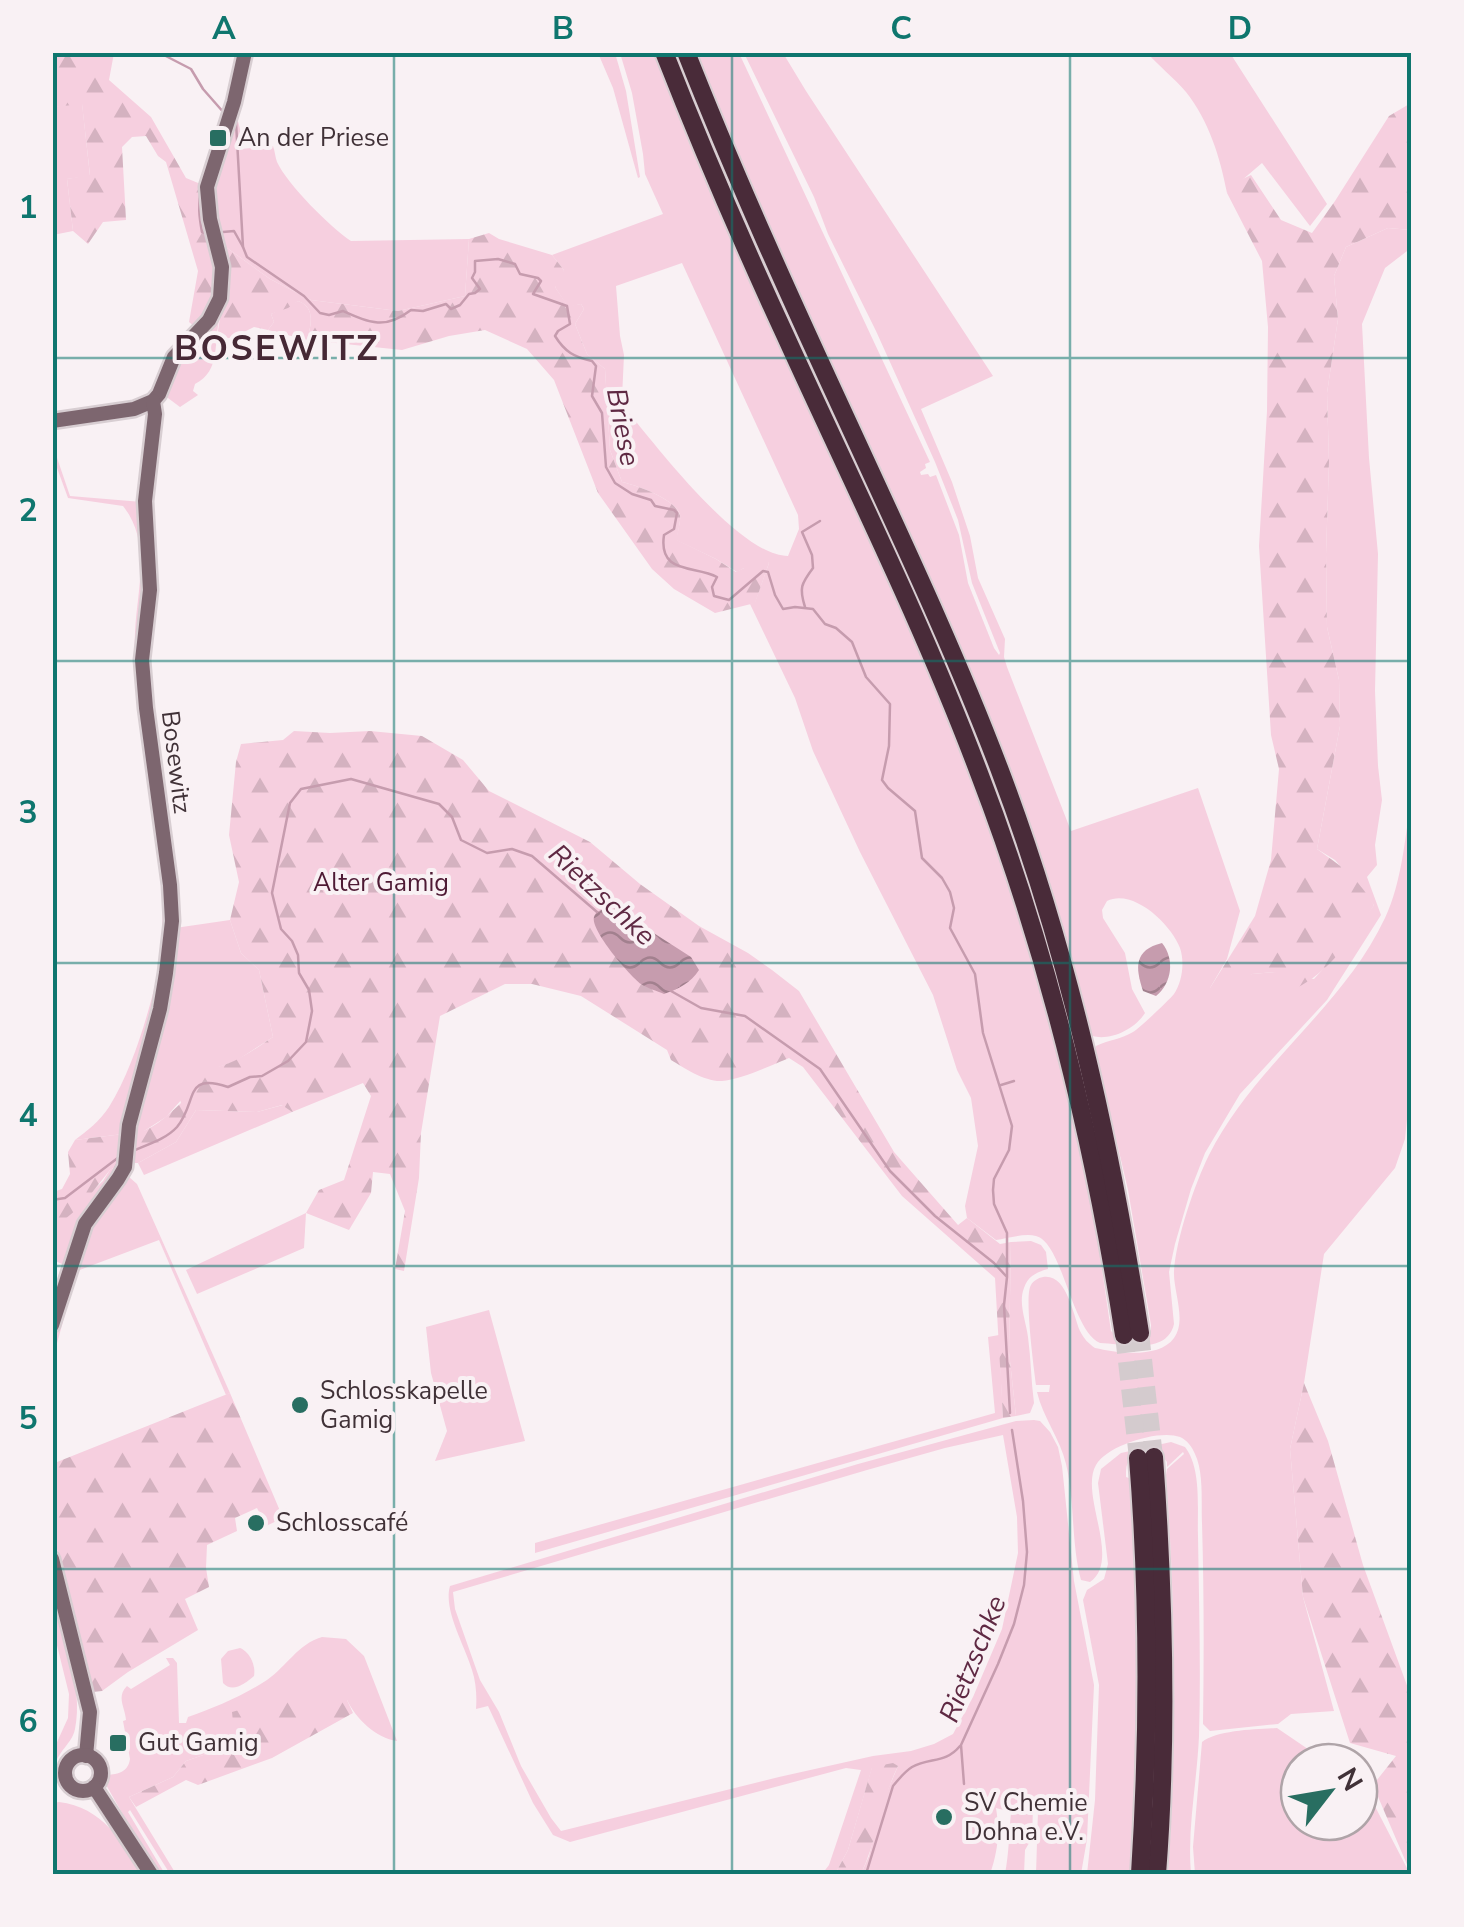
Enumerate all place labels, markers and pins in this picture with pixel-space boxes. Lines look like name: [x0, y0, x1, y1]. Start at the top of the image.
place label: An der Priese: [238, 121, 389, 155]
marker: An der Priese: [207, 127, 229, 149]
place label: Schlosskapelle Gamig: [320, 1374, 488, 1437]
marker: Schlosskapelle Gamig: [289, 1394, 311, 1416]
place label: Schlosscafé: [276, 1506, 408, 1540]
marker: Schlosscafé: [245, 1512, 267, 1534]
place label: Gut Gamig: [138, 1726, 259, 1760]
marker: Gut Gamig: [107, 1732, 129, 1754]
place label: SV Chemie Dohna e.V.: [964, 1786, 1088, 1849]
marker: SV Chemie Dohna e.V.: [933, 1806, 955, 1828]

